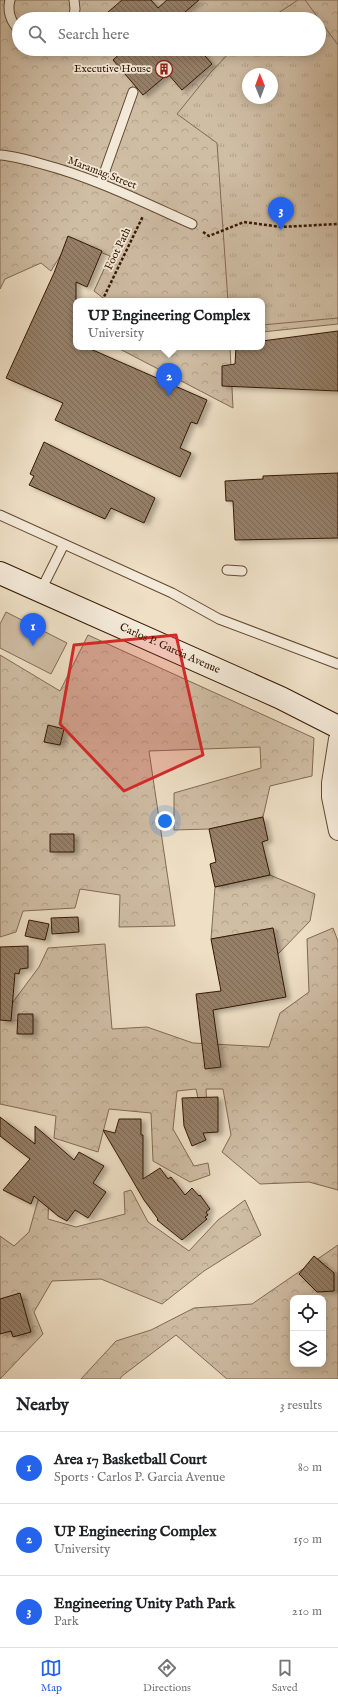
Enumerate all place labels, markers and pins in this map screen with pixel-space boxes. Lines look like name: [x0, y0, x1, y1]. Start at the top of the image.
building icon: Executive House: [154, 59, 174, 79]
place label: Executive House: [74, 62, 151, 76]
pin: 3: [268, 197, 294, 230]
pin: 2: [156, 363, 182, 396]
pin: 1: [20, 613, 46, 646]

